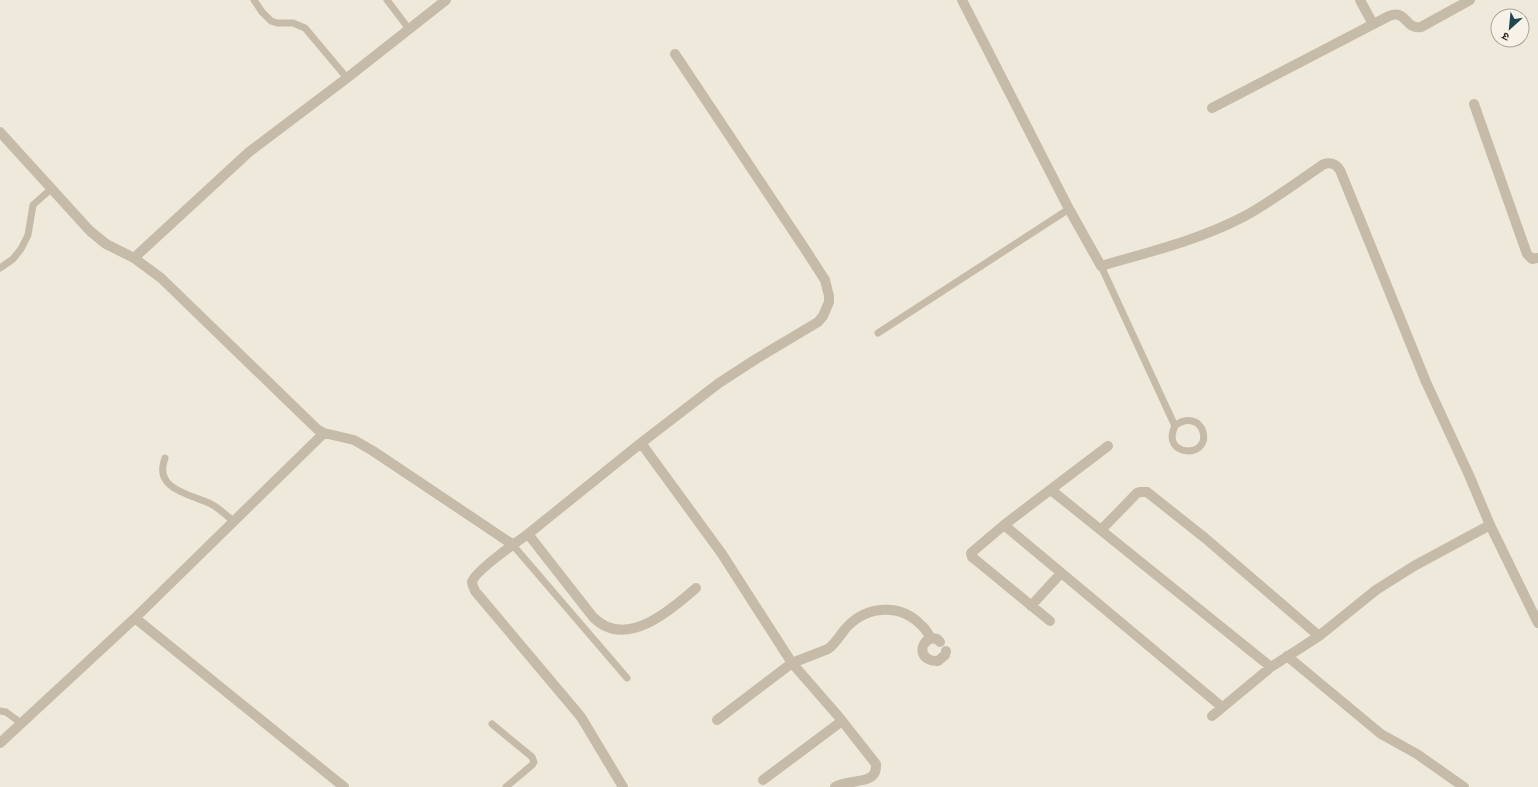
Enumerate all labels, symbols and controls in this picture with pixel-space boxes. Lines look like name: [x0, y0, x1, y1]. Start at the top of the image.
north arrow: [1490, 8, 1530, 48]
text: उ: [1499, 30, 1511, 45]

